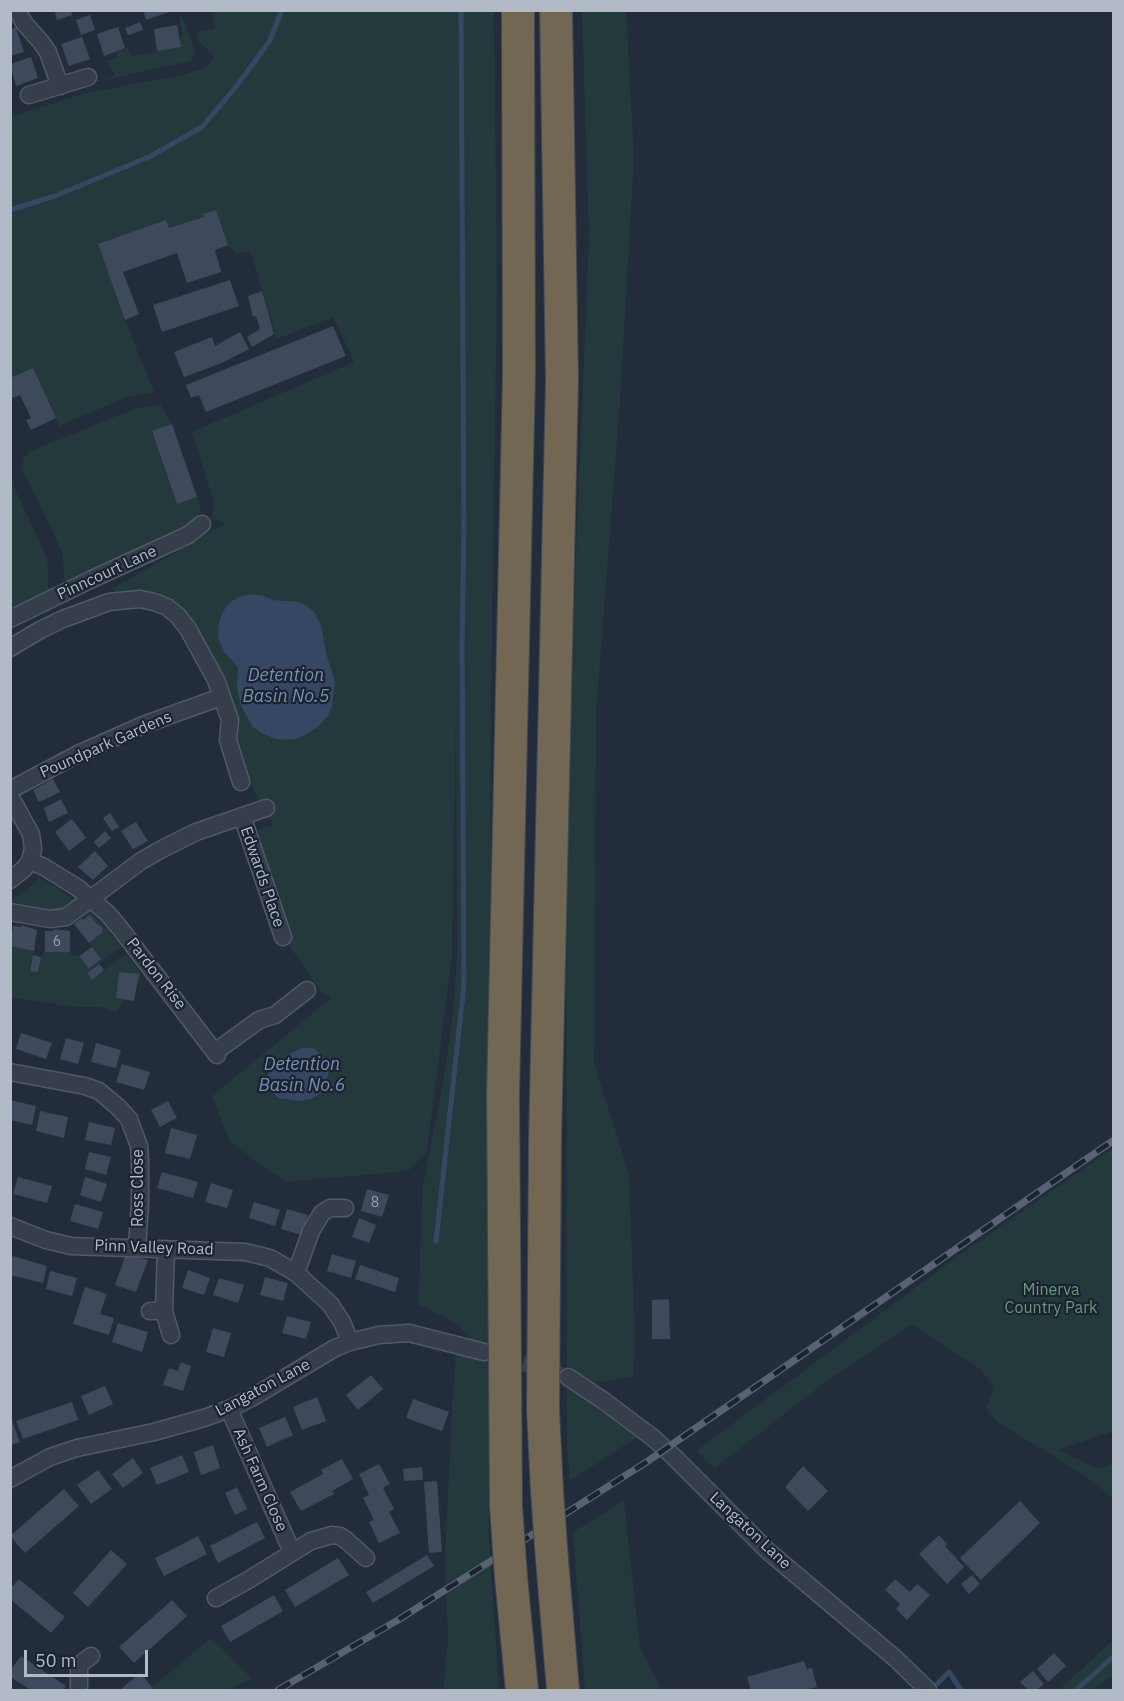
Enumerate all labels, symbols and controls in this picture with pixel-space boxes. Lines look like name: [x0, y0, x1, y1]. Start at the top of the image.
street label: Pinncourt Lane: [54, 542, 160, 604]
water label: Detention Basin No.5: [243, 665, 329, 708]
street label: Poundpark Gardens: [37, 707, 175, 783]
street label: Edwards Place: [236, 824, 288, 930]
house number: 6: [53, 934, 61, 950]
street label: Pardon Rise: [122, 934, 190, 1014]
water label: Detention Basin No.6: [259, 1054, 345, 1096]
street label: Ross Close: [128, 1149, 148, 1227]
house number: 8: [371, 1195, 379, 1211]
street label: Pinn Valley Road: [94, 1236, 214, 1260]
park label: Minerva Country Park: [1005, 1280, 1097, 1318]
street label: Langaton Lane: [212, 1355, 314, 1421]
street label: Ash Farm Close: [229, 1425, 291, 1535]
street label: Langaton Lane: [705, 1488, 795, 1574]
scale bar: [27, 1638, 152, 1676]
text: 50 m: [35, 1649, 77, 1672]

